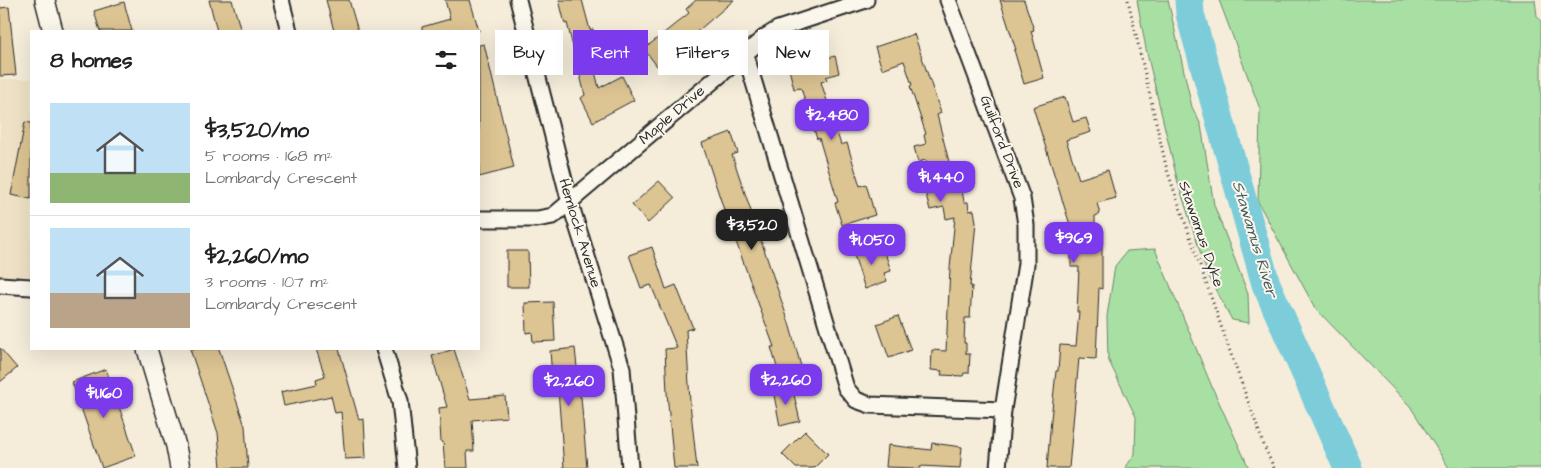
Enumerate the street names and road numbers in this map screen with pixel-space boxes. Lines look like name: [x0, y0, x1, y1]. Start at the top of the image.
street label: Maple Drive: [635, 80, 709, 150]
street label: Guilford Drive: [975, 92, 1029, 192]
street label: Hemlock Avenue: [553, 176, 607, 290]
street label: Stawamus Dyke: [1172, 178, 1229, 290]

